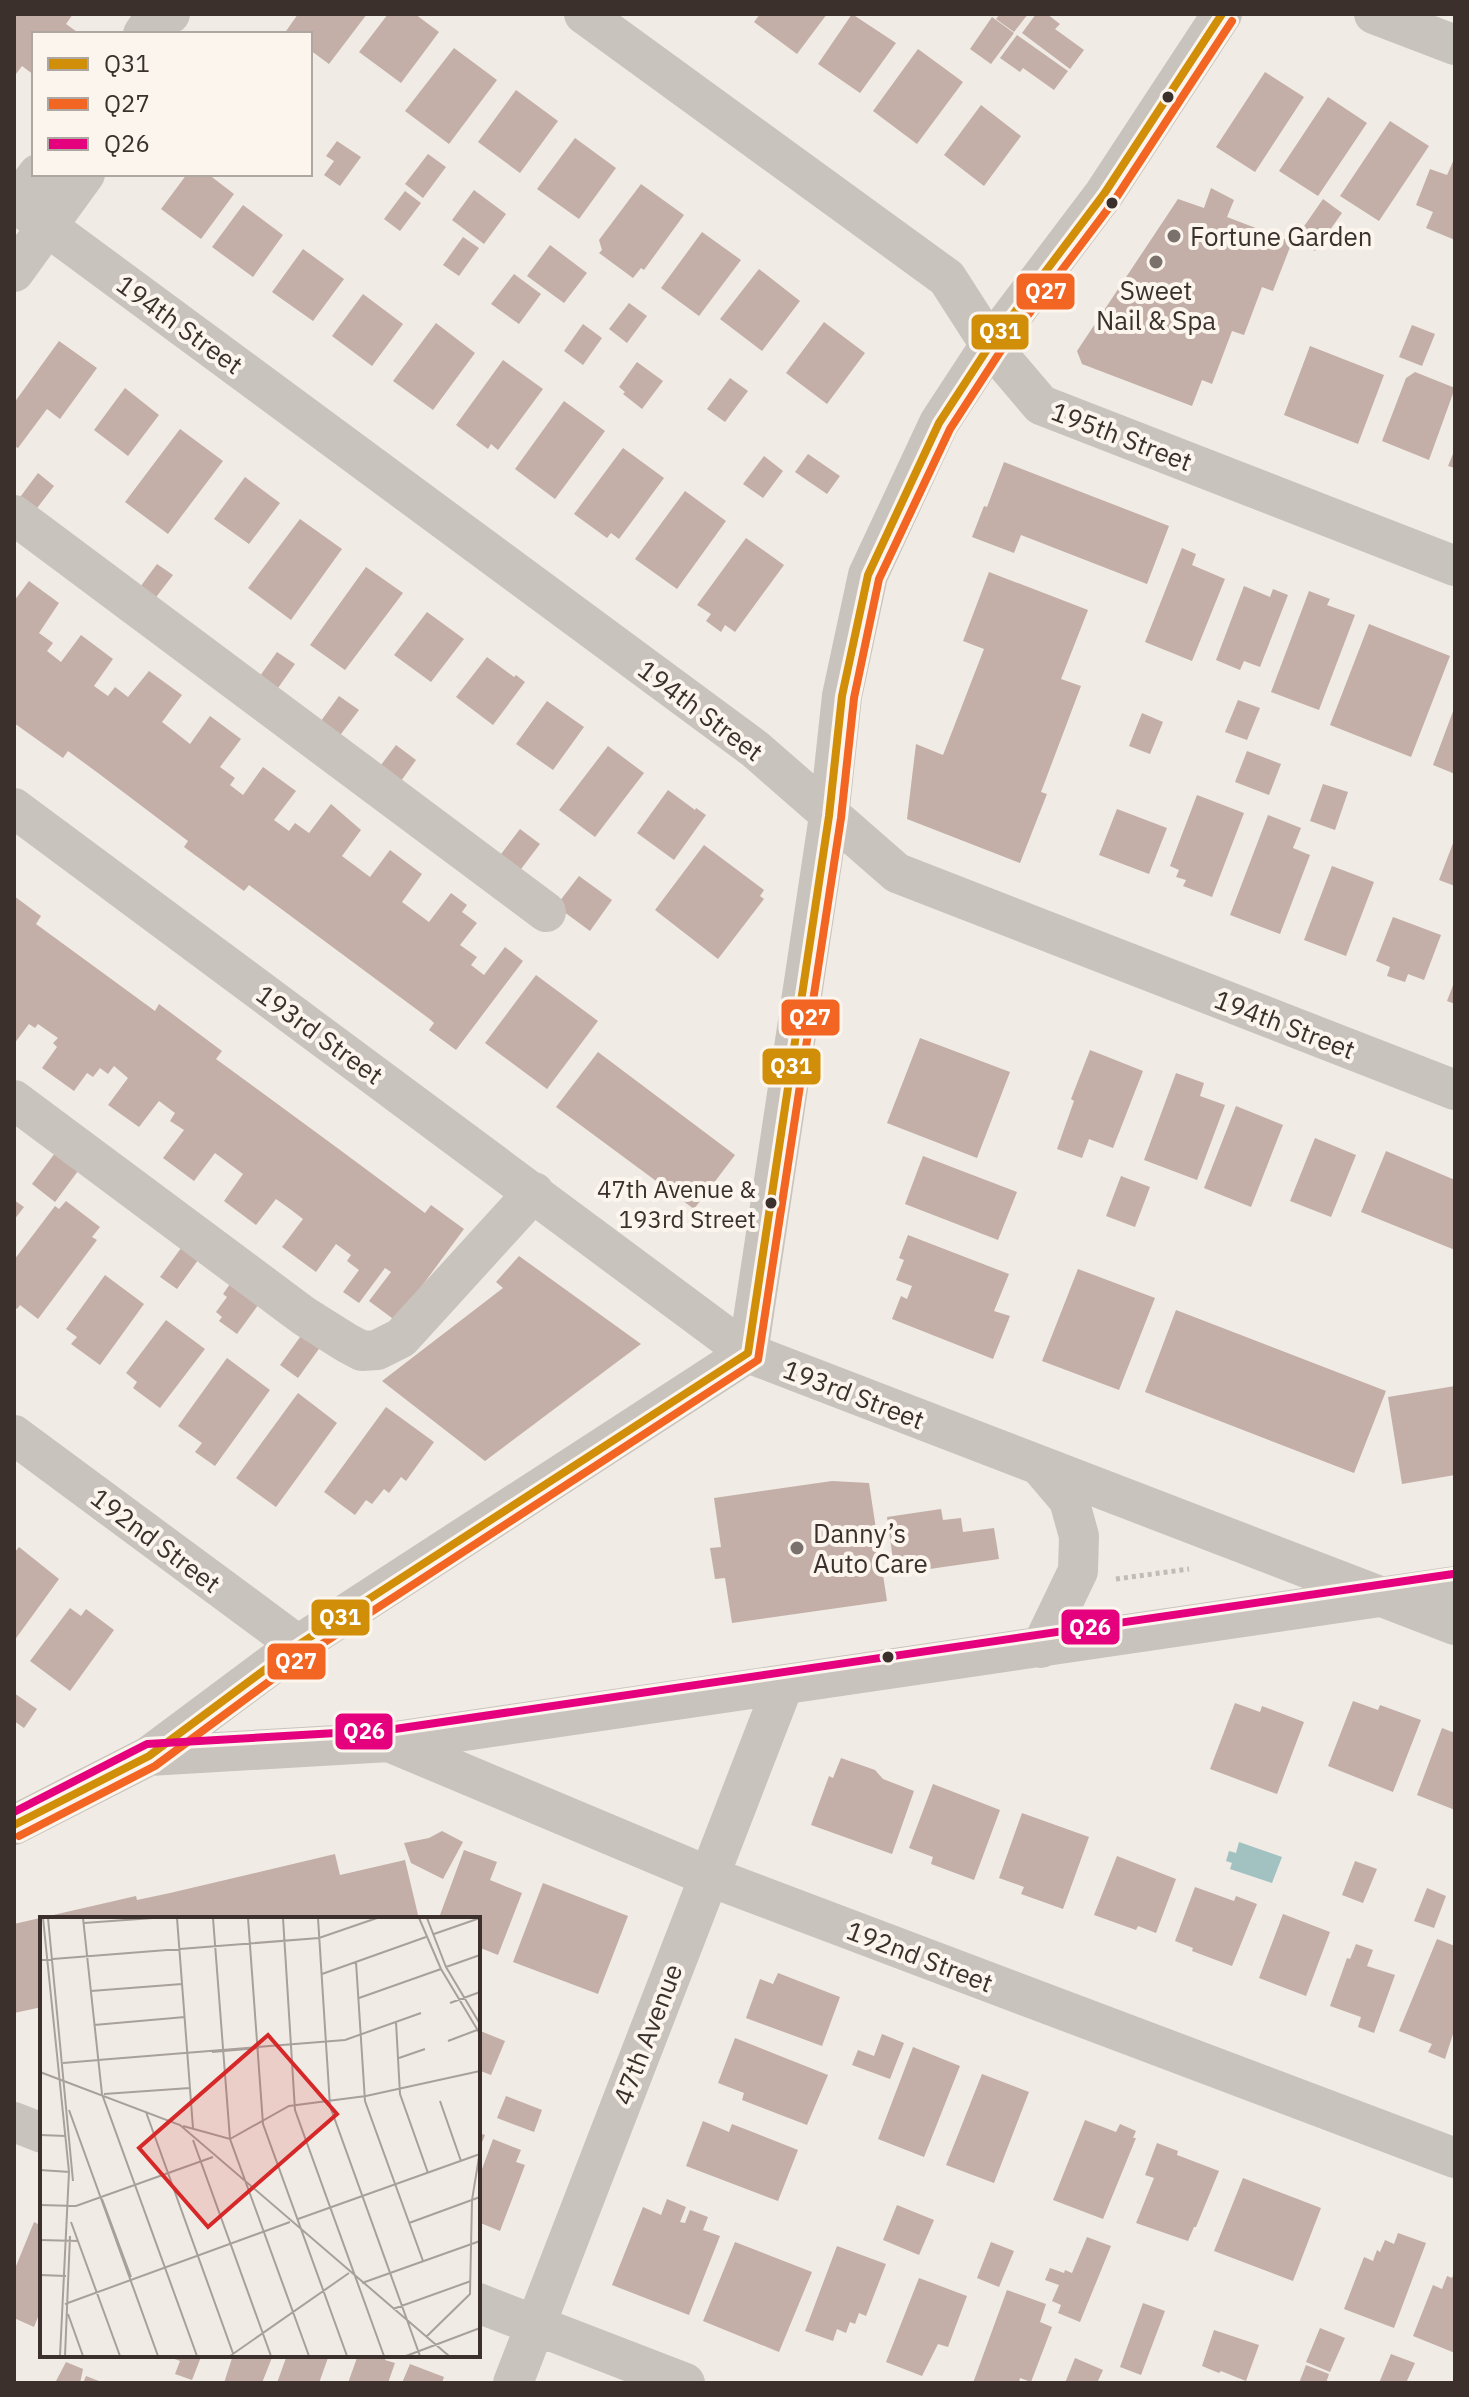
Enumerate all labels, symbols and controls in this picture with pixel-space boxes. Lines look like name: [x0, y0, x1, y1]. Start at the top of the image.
legend: [32, 32, 312, 176]
text: Q31: [104, 47, 150, 79]
text: Q27: [104, 87, 150, 119]
unlabelled marker: [1160, 89, 1176, 105]
text: Q26: [104, 127, 150, 159]
unlabelled marker: [1104, 195, 1120, 211]
place label: Fortune Garden: [1190, 219, 1373, 253]
marker: Fortune Garden: [1165, 227, 1183, 245]
marker: Sweet Nail & Spa: [1147, 253, 1165, 271]
street label: 194th Street: [110, 267, 250, 381]
line badge: Q27: [1015, 272, 1076, 311]
place label: Sweet Nail & Spa: [1096, 273, 1216, 337]
text: Q27: [1025, 276, 1067, 305]
line badge: Q31: [970, 313, 1030, 351]
text: Q31: [979, 316, 1021, 345]
street label: 195th Street: [1047, 394, 1197, 478]
street label: 194th Street: [632, 652, 770, 768]
street label: 193rd Street: [250, 977, 390, 1091]
street label: 194th Street: [1210, 982, 1360, 1066]
line badge: Q27: [780, 998, 841, 1037]
text: Q27: [789, 1002, 831, 1031]
line badge: Q31: [761, 1047, 822, 1086]
text: Q31: [770, 1051, 812, 1080]
place label: 47th Avenue & 193rd Street: [597, 1173, 756, 1235]
marker: 47th Avenue & 193rd Street: [763, 1195, 779, 1211]
street label: 193rd Street: [778, 1351, 930, 1437]
street label: 192nd Street: [84, 1480, 228, 1600]
place label: Danny’s Auto Care: [813, 1516, 928, 1580]
marker: Danny’s Auto Care: [788, 1539, 806, 1557]
line badge: Q31: [310, 1598, 371, 1637]
text: Q31: [319, 1602, 361, 1631]
line badge: Q26: [1060, 1608, 1121, 1646]
text: Q26: [1069, 1612, 1111, 1641]
line badge: Q27: [266, 1642, 327, 1681]
text: Q27: [275, 1646, 317, 1675]
unlabelled marker: [880, 1649, 896, 1665]
line badge: Q26: [334, 1712, 394, 1751]
text: Q26: [343, 1716, 385, 1745]
street label: 192nd Street: [842, 1913, 998, 1999]
inset map: [40, 1917, 480, 2357]
street label: 47th Avenue: [605, 1959, 689, 2109]

